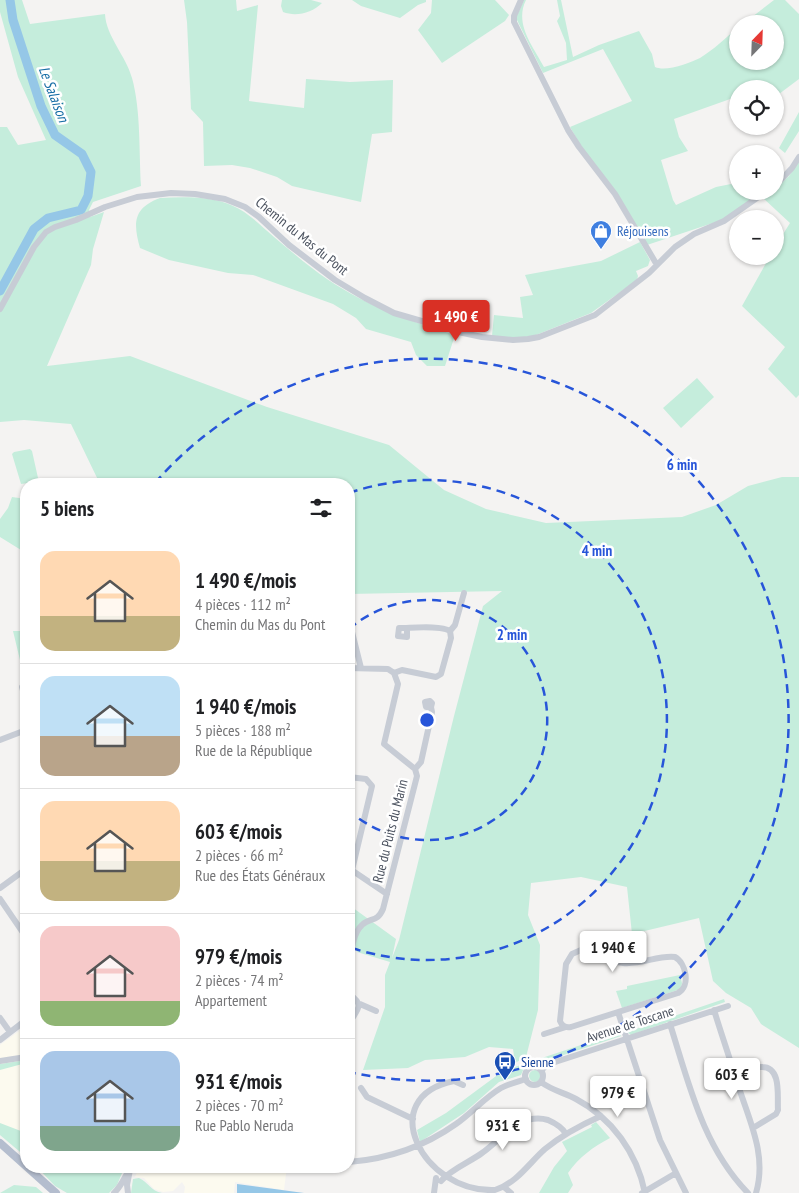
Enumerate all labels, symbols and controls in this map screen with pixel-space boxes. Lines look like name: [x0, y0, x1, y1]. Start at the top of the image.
north arrow: [729, 15, 784, 70]
map controls: [729, 15, 784, 265]
water label: Le Salaison: [35, 63, 74, 126]
button: locate: [729, 80, 784, 135]
button: +: [729, 145, 784, 200]
street label: Chemin du Mas du Pont: [252, 193, 352, 279]
button: −: [729, 210, 784, 265]
shop icon: Réjouisens: [589, 219, 613, 250]
place label: Réjouisens: [617, 222, 669, 240]
pin: 1 490 €: [410, 300, 502, 342]
text: 1 490 €: [434, 306, 478, 326]
text: 6 min: [667, 455, 697, 474]
icon: filters: [307, 494, 335, 522]
text: 5 biens: [40, 495, 94, 522]
text: 4 min: [582, 541, 612, 560]
text: 1 490 €/mois: [195, 567, 296, 594]
icon: home: [80, 571, 140, 631]
text: 4 pièces · 112 m²: [195, 594, 291, 614]
text: Chemin du Mas du Pont: [195, 614, 325, 634]
text: 2 min: [497, 625, 527, 644]
text: 1 940 €/mois: [195, 693, 296, 720]
icon: home: [80, 696, 140, 756]
centre of rings: [418, 711, 436, 729]
text: 5 pièces · 188 m²: [195, 720, 291, 740]
text: Rue de la République: [195, 740, 312, 760]
street label: Rue du Puits du Marin: [368, 777, 412, 885]
text: 603 €/mois: [195, 818, 282, 845]
icon: home: [80, 821, 140, 881]
text: 2 pièces · 66 m²: [195, 845, 284, 865]
text: Rue des États Généraux: [195, 865, 325, 885]
pin: 1 940 €: [567, 930, 659, 973]
text: 1 940 €: [591, 937, 635, 957]
text: 979 €/mois: [195, 943, 282, 970]
icon: home: [80, 946, 140, 1006]
text: 2 pièces · 74 m²: [195, 970, 284, 990]
text: Appartement: [195, 990, 267, 1010]
street label: Avenue de Toscane: [584, 1001, 676, 1047]
bus stop icon: Sienne: [493, 1050, 517, 1081]
place label: Sienne: [521, 1053, 554, 1071]
pin: 603 €: [697, 1058, 767, 1100]
text: 603 €: [715, 1064, 749, 1084]
text: 931 €/mois: [195, 1068, 282, 1095]
icon: home: [80, 1071, 140, 1131]
pin: 979 €: [583, 1076, 653, 1118]
text: 979 €: [601, 1082, 635, 1102]
text: 2 pièces · 70 m²: [195, 1095, 284, 1115]
pin: 931 €: [468, 1108, 538, 1151]
text: Rue Pablo Neruda: [195, 1115, 294, 1135]
text: 931 €: [486, 1115, 520, 1135]

